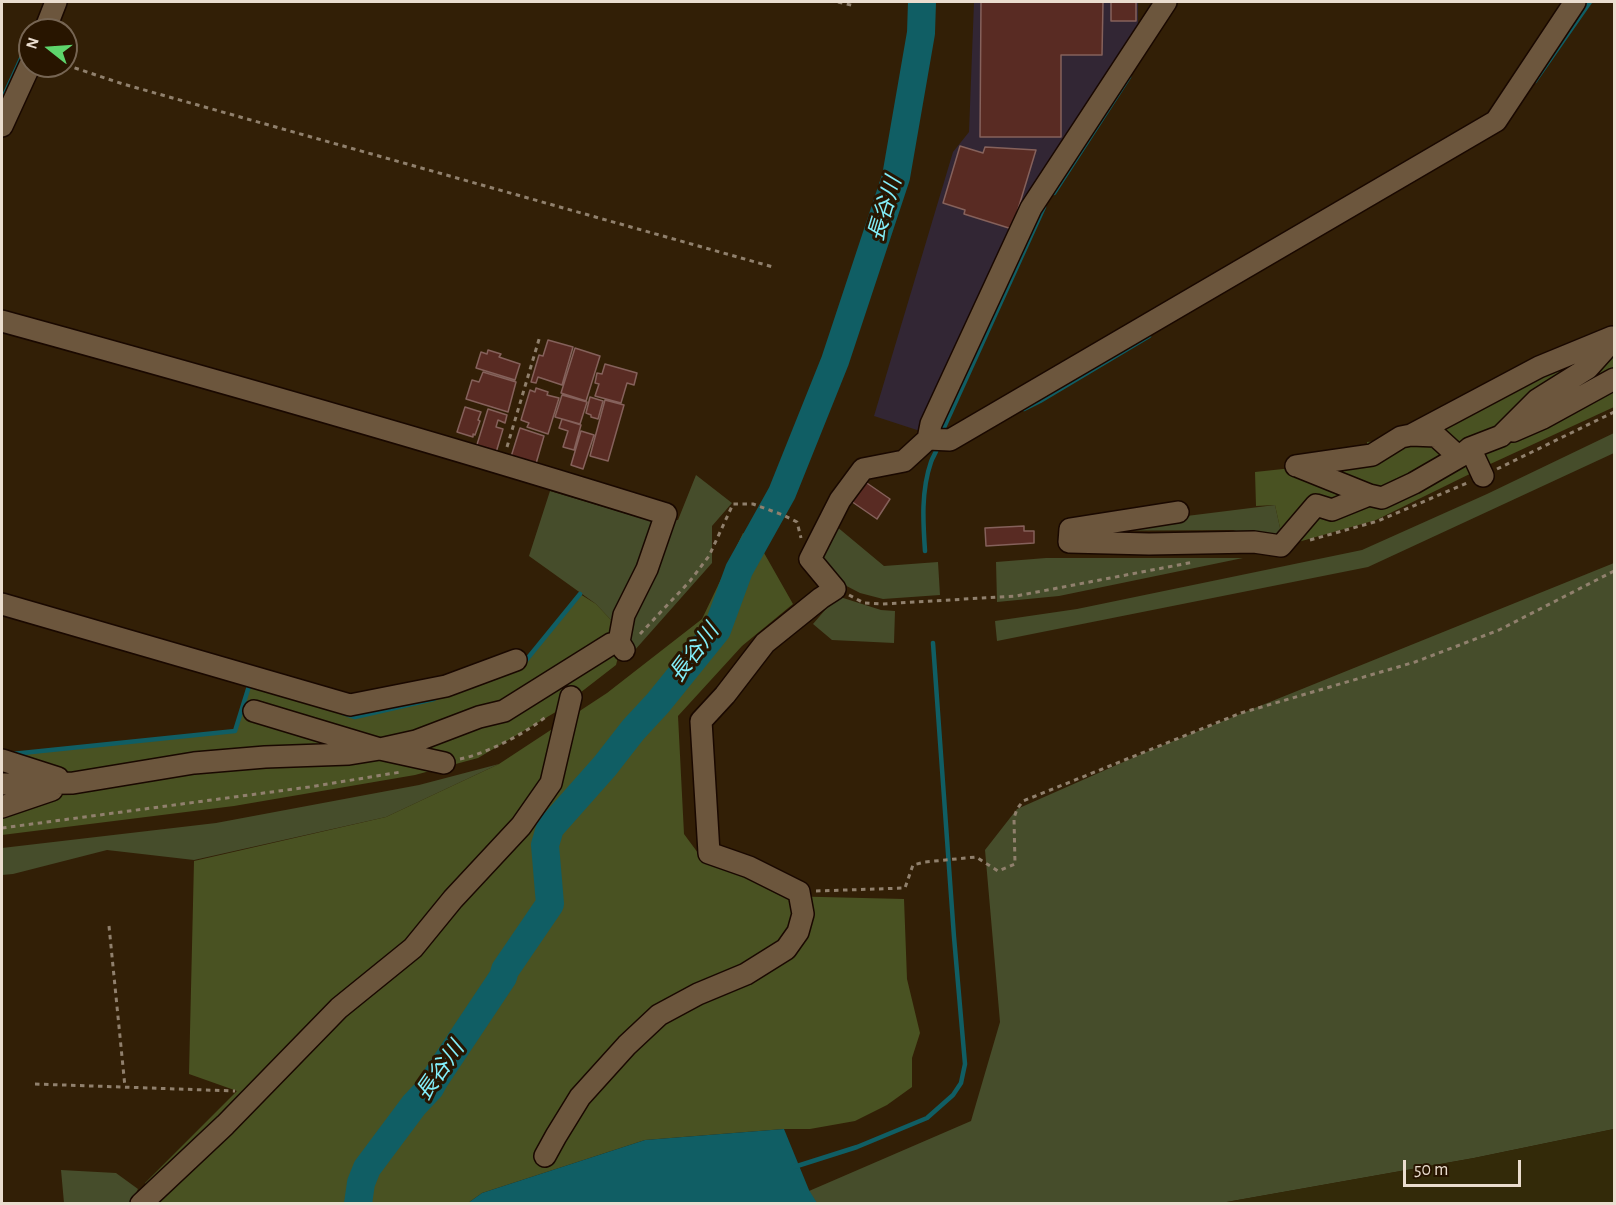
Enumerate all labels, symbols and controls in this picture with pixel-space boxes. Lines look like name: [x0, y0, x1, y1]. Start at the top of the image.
north arrow: [18, 18, 78, 78]
text: N: [23, 36, 42, 51]
water label: 長谷川: [863, 174, 907, 244]
water label: 長谷川: [664, 619, 724, 687]
water label: 長谷川: [410, 1036, 470, 1106]
scale bar: [1406, 1148, 1524, 1186]
text: 50 m: [1414, 1161, 1448, 1179]

